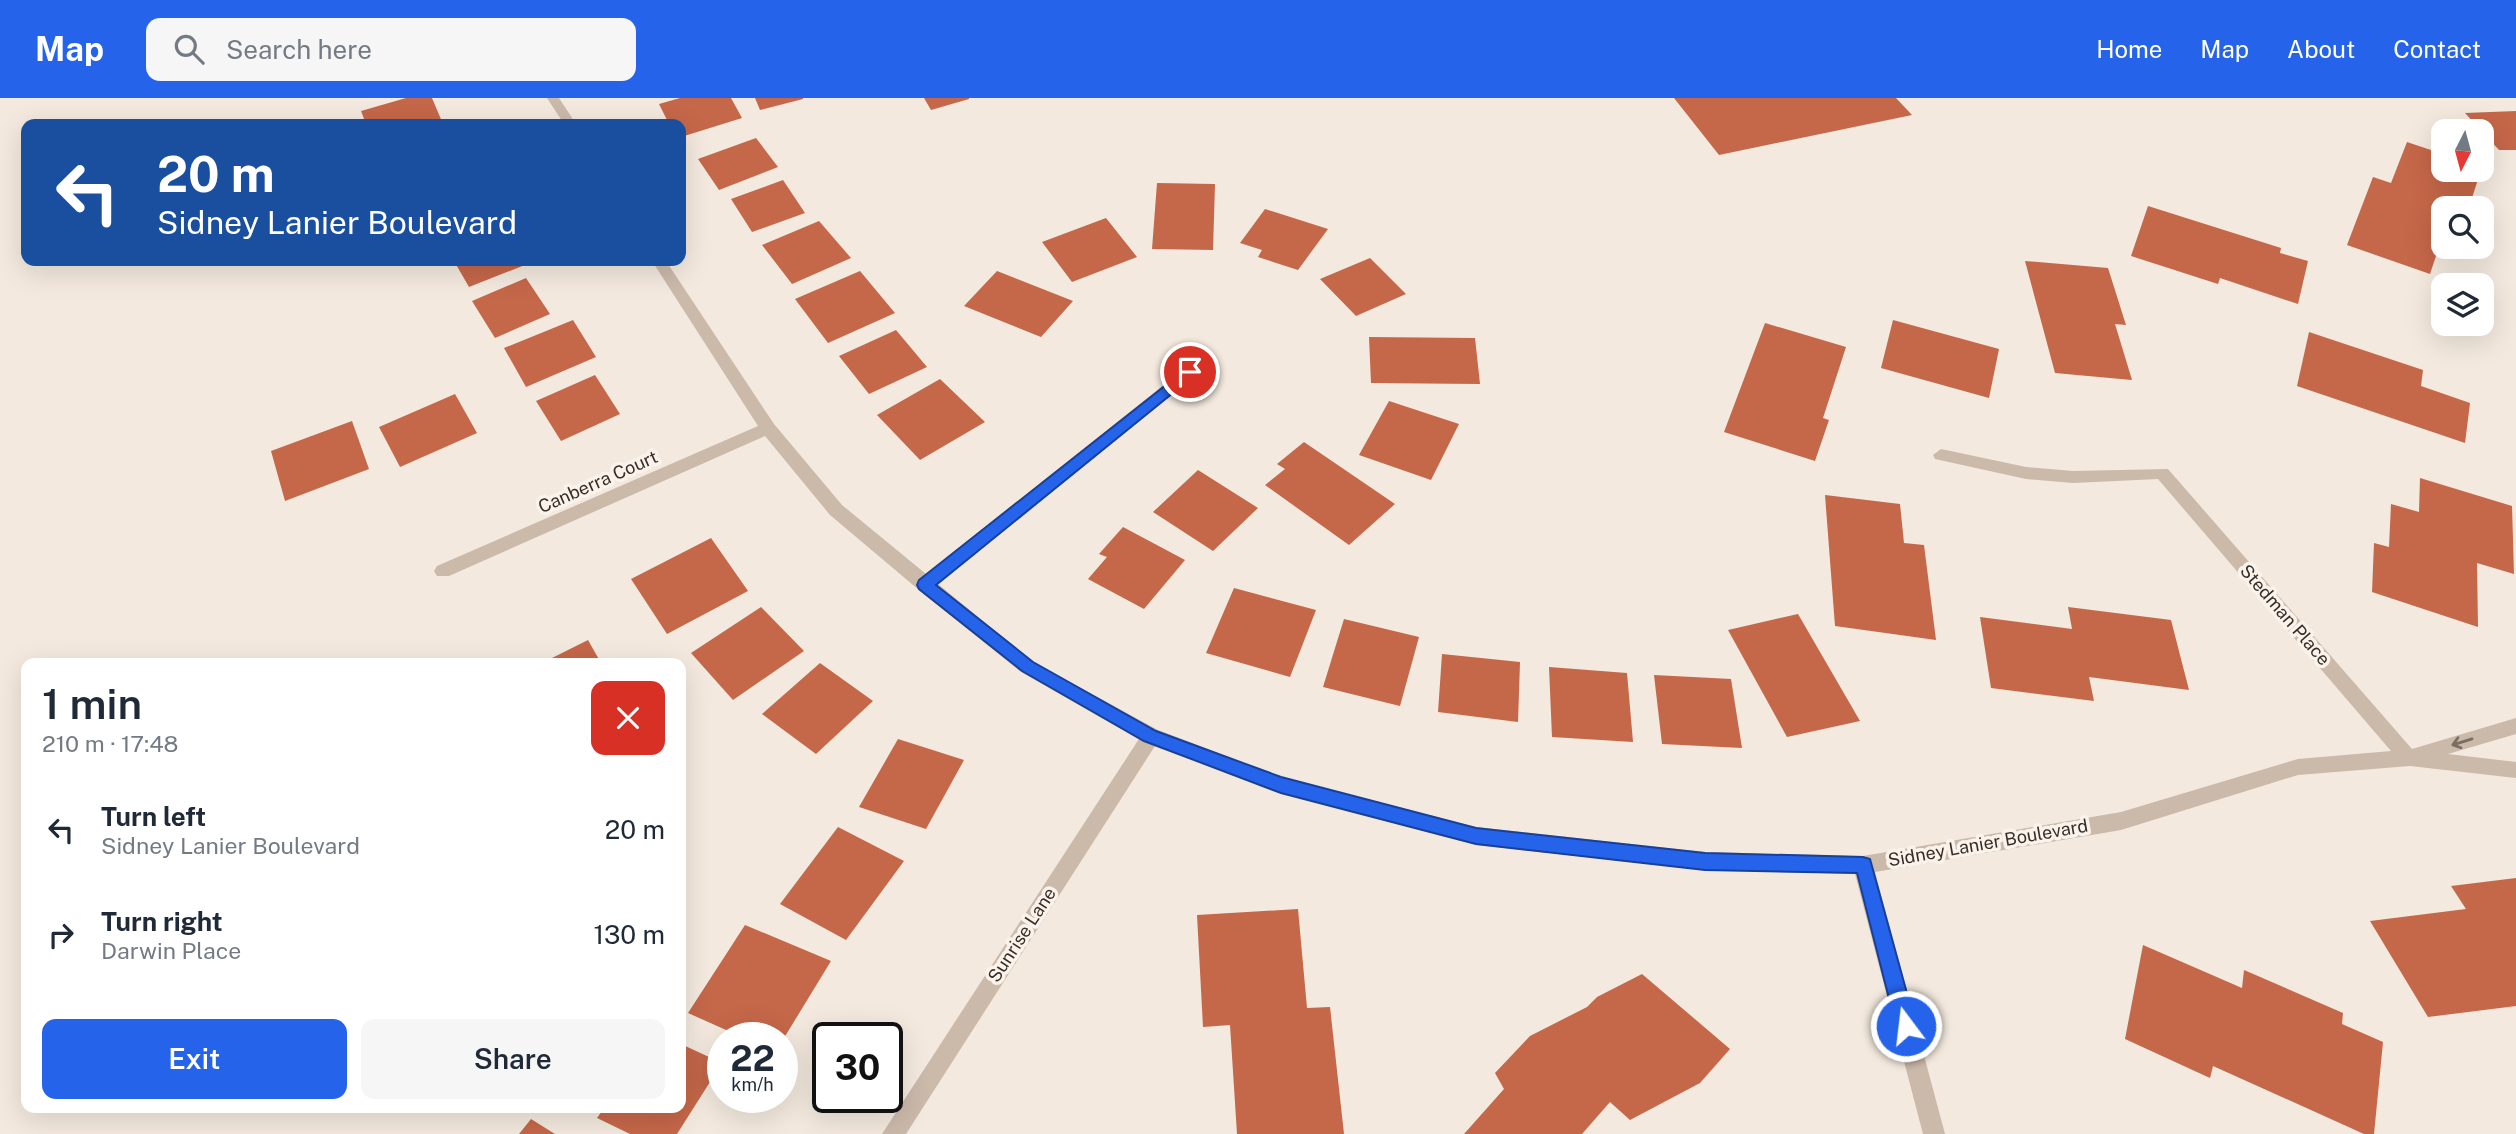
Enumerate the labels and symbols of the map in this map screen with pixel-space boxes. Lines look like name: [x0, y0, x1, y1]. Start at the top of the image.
north arrow: [2431, 119, 2494, 182]
pin: [1160, 342, 1220, 402]
street label: Canberra Court: [535, 446, 661, 517]
street label: Stedman Place: [2236, 560, 2335, 669]
one-way arrow: [2451, 736, 2473, 749]
street label: Sidney Lanier Boulevard: [1886, 815, 2089, 870]
street label: Sunrise Lane: [983, 883, 1060, 986]
position arrow: [1869, 989, 1943, 1063]
speed limit sign: 30: [812, 1022, 903, 1113]

